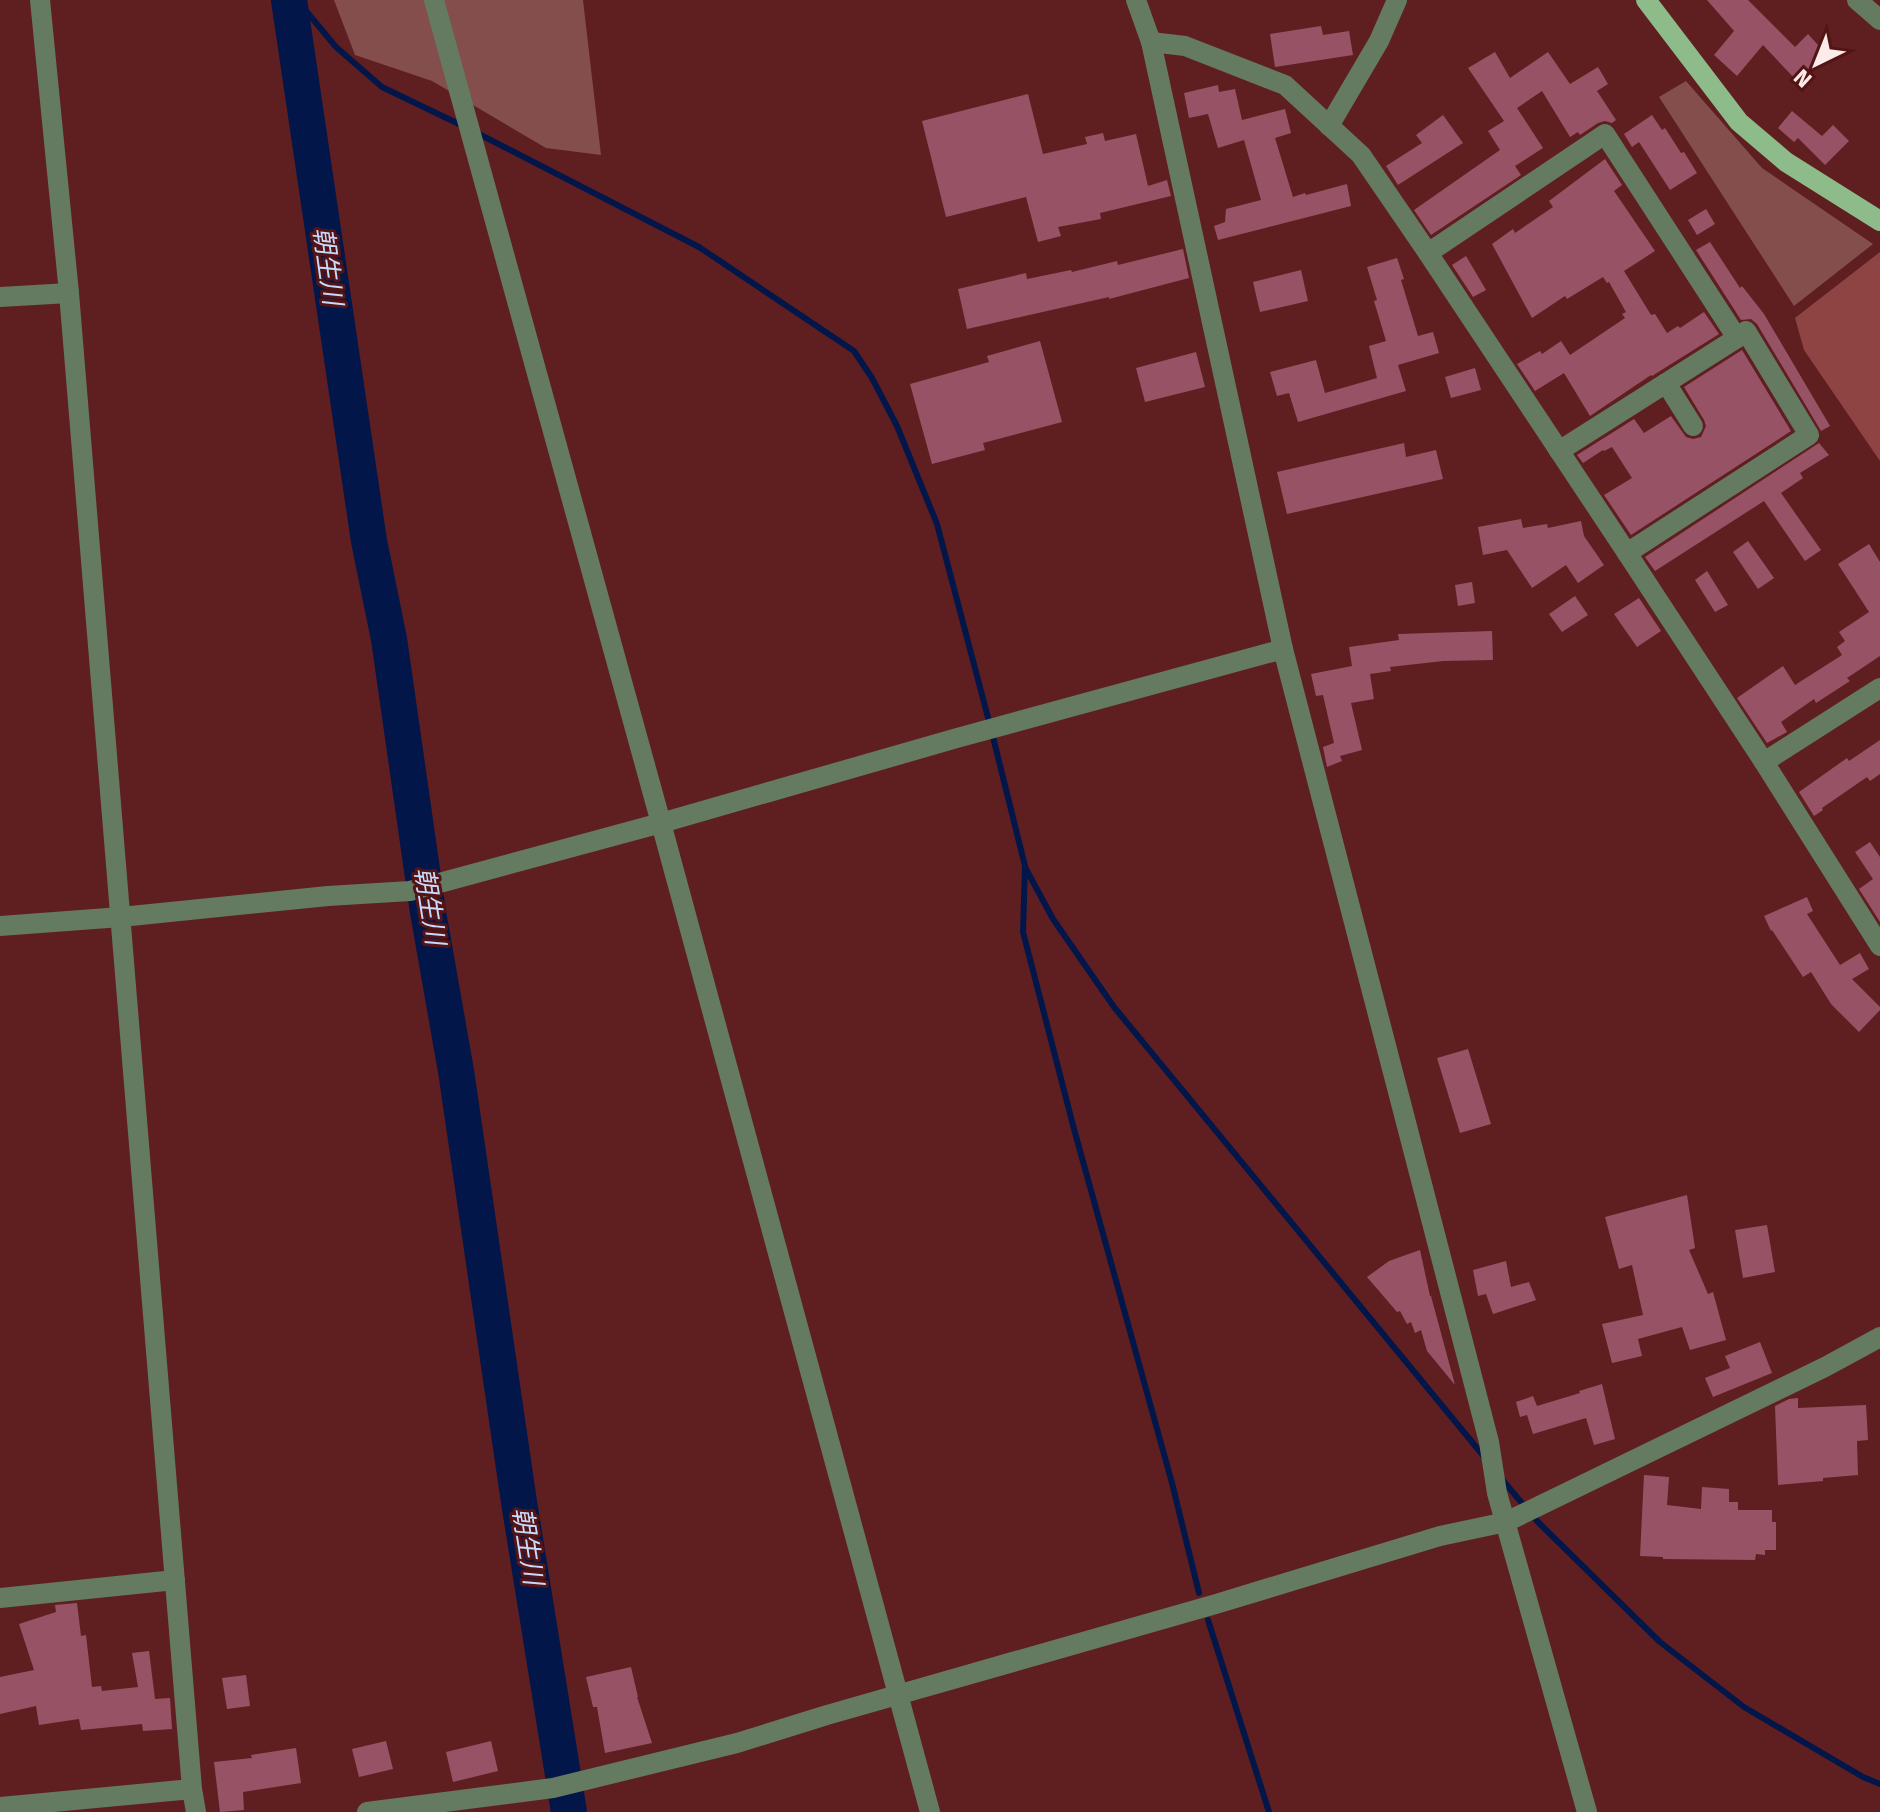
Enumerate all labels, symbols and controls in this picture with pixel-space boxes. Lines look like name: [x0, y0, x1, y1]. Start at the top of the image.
north arrow: [1776, 24, 1856, 104]
text: N: [1788, 63, 1817, 93]
water label: 朝生川: [307, 225, 349, 310]
water label: 朝生川: [408, 865, 451, 950]
water label: 朝生川: [506, 1505, 549, 1590]

